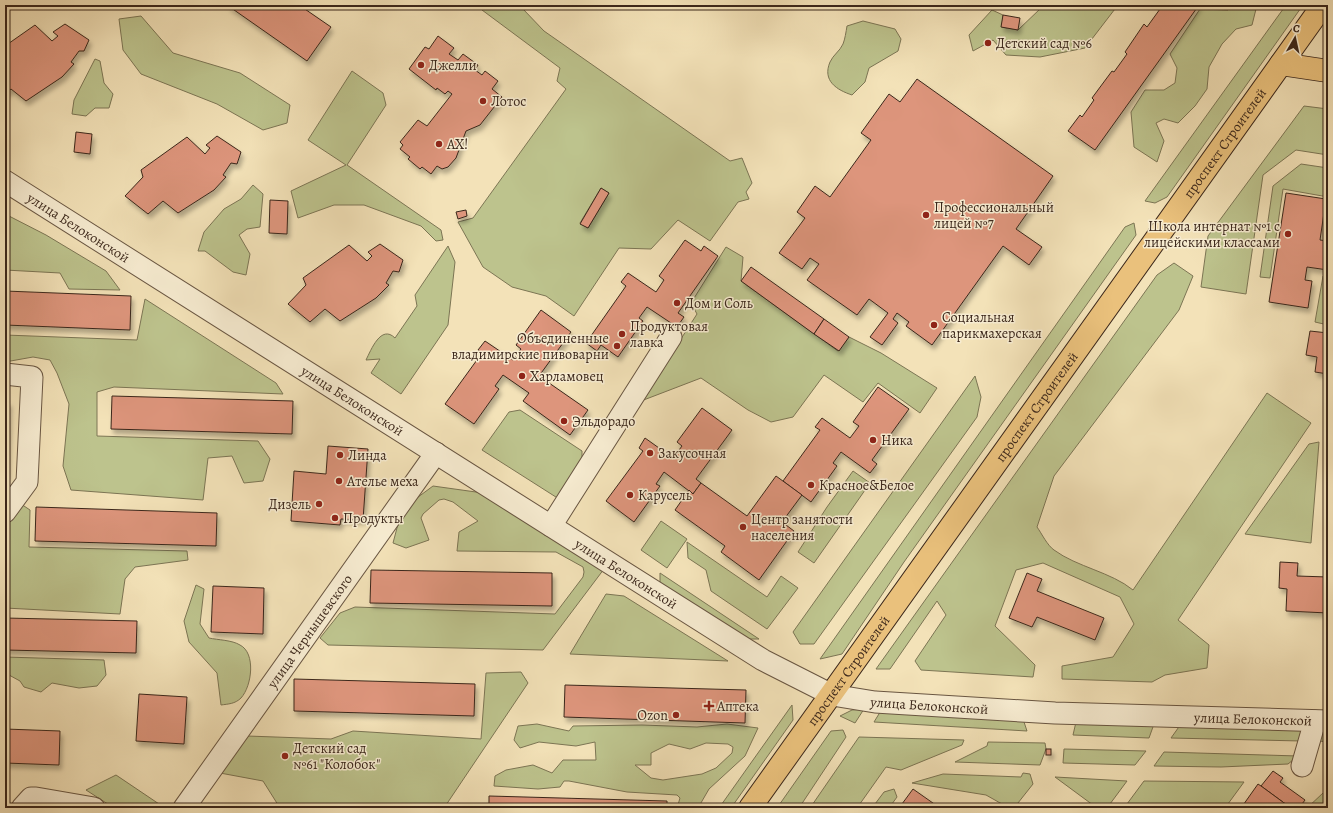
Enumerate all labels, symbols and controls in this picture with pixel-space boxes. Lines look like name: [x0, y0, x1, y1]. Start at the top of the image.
north arrow: [1275, 18, 1315, 58]
text: С: [1292, 21, 1301, 37]
place label: Детский сад №6: [996, 34, 1092, 53]
marker: Детский сад №6: [983, 38, 993, 48]
place label: Джелли: [429, 56, 477, 75]
marker: Джелли: [416, 60, 426, 70]
street label: проспект Строителей: [1179, 84, 1271, 202]
place label: Лотос: [491, 92, 526, 111]
marker: Лотос: [478, 96, 488, 106]
place label: АХ!: [446, 135, 468, 154]
marker: АХ!: [434, 139, 444, 149]
street label: улица Белоконской: [22, 188, 133, 267]
place label: Профессиональный лицей №7: [934, 198, 1054, 233]
marker: Профессиональный лицей №7: [921, 210, 931, 220]
place label: Школа интернат №1 с лицейскими классами: [1144, 217, 1280, 252]
marker: Школа интернат №1 с лицейскими классами: [1283, 229, 1293, 239]
place label: Дом и Соль: [685, 294, 753, 313]
marker: Дом и Соль: [672, 298, 682, 308]
place label: Социальная парикмахерская: [942, 308, 1042, 343]
place label: Продуктовая лавка: [630, 317, 708, 352]
marker: Социальная парикмахерская: [929, 320, 939, 330]
place label: Объединенные владимирские пивоварни: [452, 329, 609, 364]
marker: Продуктовая лавка: [617, 329, 627, 339]
marker: Объединенные владимирские пивоварни: [612, 341, 622, 351]
street label: проспект Строителей: [991, 348, 1083, 466]
street label: улица Белоконской: [296, 361, 407, 441]
place label: Харламовец: [530, 367, 604, 386]
marker: Харламовец: [517, 371, 527, 381]
place label: Эльдорадо: [572, 412, 635, 431]
marker: Эльдорадо: [559, 416, 569, 426]
place label: Ника: [881, 431, 914, 450]
marker: Ника: [868, 435, 878, 445]
place label: Закусочная: [658, 444, 726, 463]
place label: Линда: [348, 446, 387, 465]
marker: Закусочная: [645, 448, 655, 458]
marker: Линда: [335, 450, 345, 460]
place label: Ателье меха: [346, 472, 419, 491]
marker: Ателье меха: [334, 476, 344, 486]
place label: Красное&Белое: [819, 476, 914, 495]
marker: Красное&Белое: [806, 480, 816, 490]
place label: Карусель: [638, 486, 692, 505]
marker: Карусель: [625, 490, 635, 500]
place label: Дизель: [268, 495, 311, 514]
marker: Дизель: [314, 499, 324, 509]
place label: Продукты: [343, 509, 403, 528]
place label: Центр занятости населения: [751, 510, 853, 545]
marker: Продукты: [330, 513, 340, 523]
marker: Центр занятости населения: [738, 522, 748, 532]
street label: улица Белоконской: [570, 534, 681, 614]
street label: улица Чернышевского: [262, 571, 357, 693]
street label: проспект Строителей: [803, 612, 894, 730]
street label: улица Белоконской: [868, 692, 989, 719]
place label: Аптека: [716, 697, 759, 716]
marker: Аптека: [704, 701, 714, 711]
place label: Ozon: [637, 706, 668, 725]
street label: улица Белоконской: [1193, 708, 1312, 731]
marker: Ozon: [671, 710, 681, 720]
place label: Детский сад №61 "Колобок": [293, 739, 380, 774]
marker: Детский сад №61 "Колобок": [280, 751, 290, 761]

